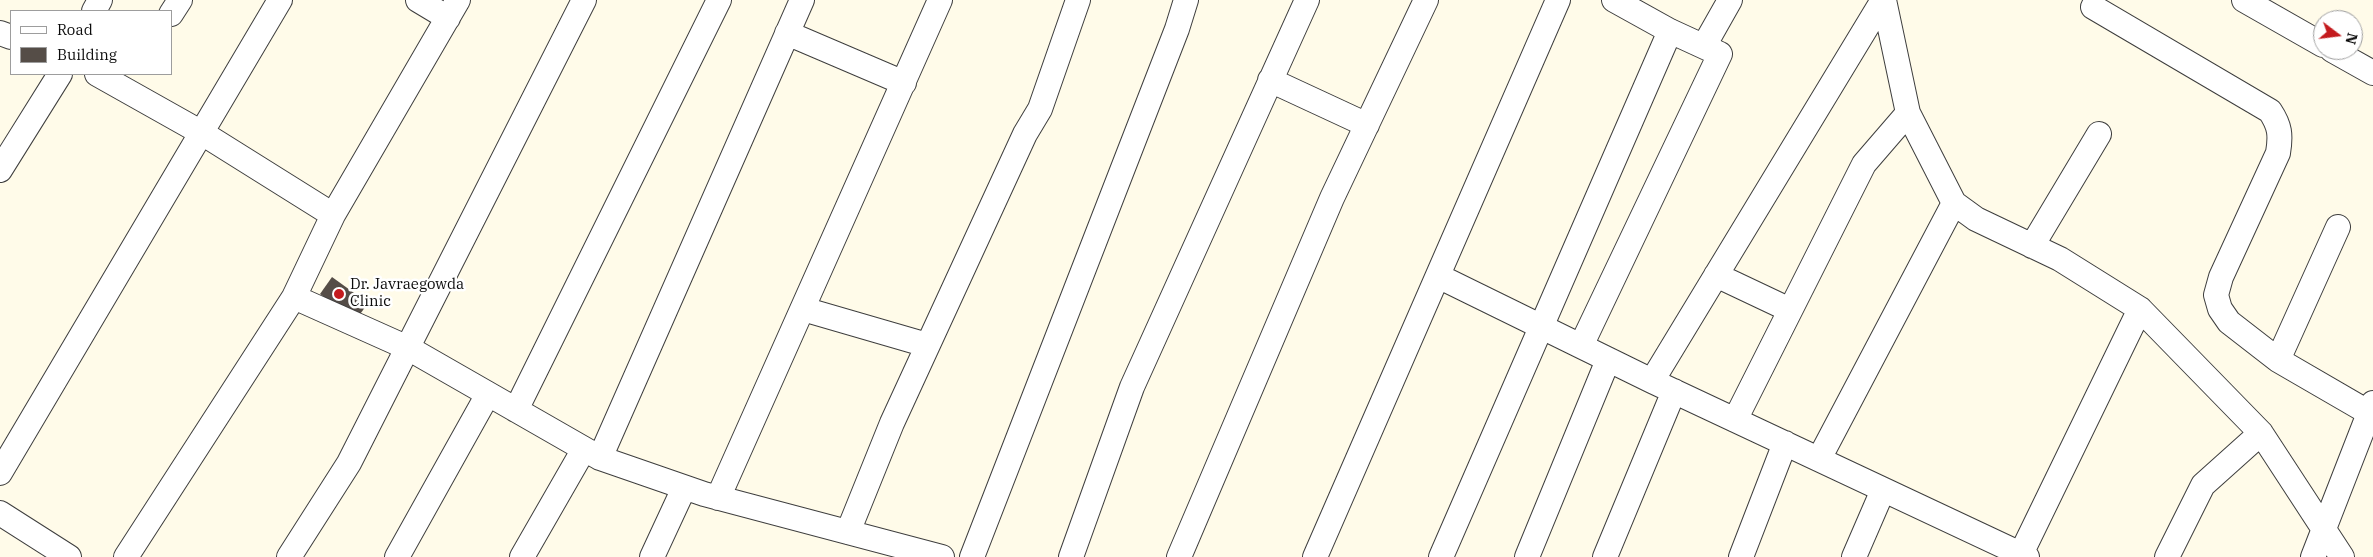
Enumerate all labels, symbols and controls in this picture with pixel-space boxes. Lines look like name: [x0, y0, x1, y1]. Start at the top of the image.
legend: [10, 10, 172, 75]
north arrow: [2313, 10, 2363, 60]
text: Road: [57, 20, 93, 39]
text: N: [2341, 31, 2362, 46]
text: Building: [57, 45, 117, 64]
place label: Dr. Javraegowda Clinic: [350, 276, 464, 311]
marker: Dr. Javraegowda Clinic: [332, 287, 346, 301]

